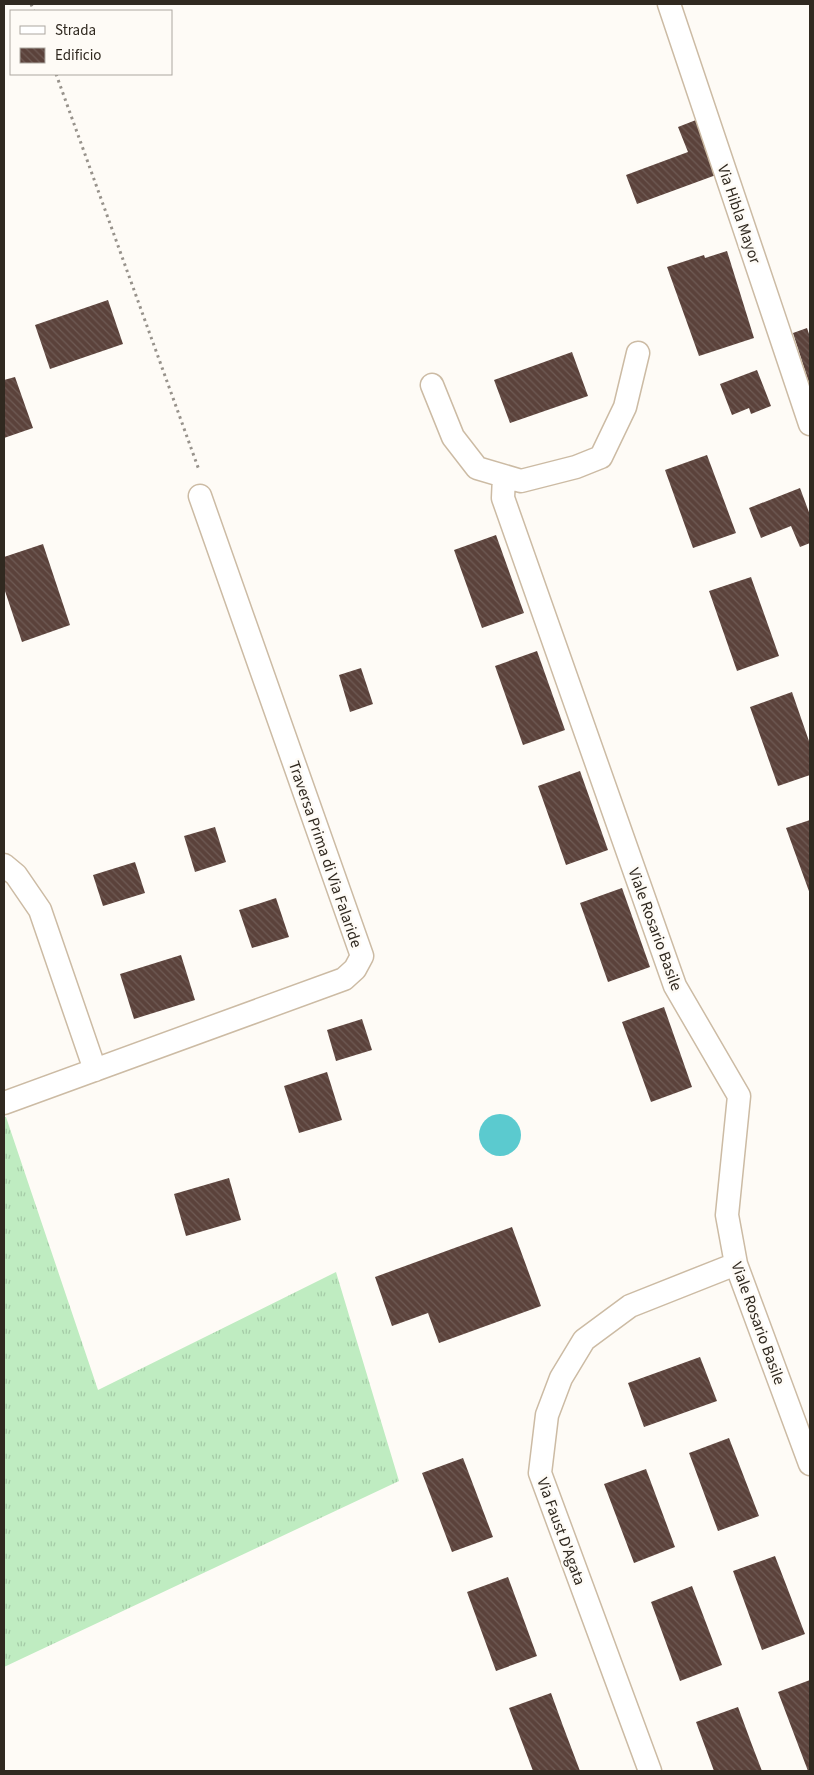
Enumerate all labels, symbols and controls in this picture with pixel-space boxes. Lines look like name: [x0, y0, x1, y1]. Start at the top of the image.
legend: [10, 10, 172, 75]
text: Strada: [55, 20, 96, 41]
text: Edificio: [55, 45, 102, 66]
street label: Via Hibla Mayor: [712, 162, 766, 267]
street label: Traversa Prima di Via Falaride: [283, 758, 367, 951]
street label: Viale Rosario Basile: [623, 865, 688, 994]
street label: Viale Rosario Basile: [726, 1259, 791, 1388]
street label: Via Faust D'Agata: [531, 1474, 591, 1588]

